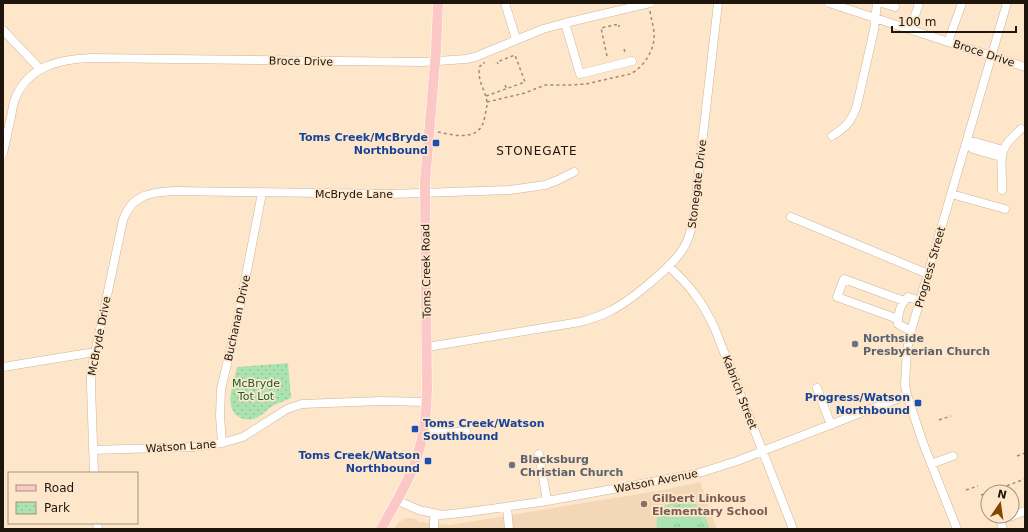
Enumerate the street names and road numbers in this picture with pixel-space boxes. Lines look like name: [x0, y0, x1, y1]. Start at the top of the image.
street label: Broce Drive: [951, 37, 1017, 70]
street label: Broce Drive: [269, 54, 333, 69]
street label: Stonegate Drive: [686, 139, 709, 229]
street label: McBryde Lane: [315, 188, 393, 201]
street label: Toms Creek Road: [419, 224, 434, 319]
street label: Progress Street: [913, 224, 948, 309]
street label: Buchanan Drive: [222, 274, 253, 362]
street label: McBryde Drive: [85, 295, 114, 377]
street label: Kabrich Street: [719, 353, 760, 432]
street label: Watson Lane: [145, 438, 217, 455]
street label: Watson Avenue: [613, 467, 699, 496]

